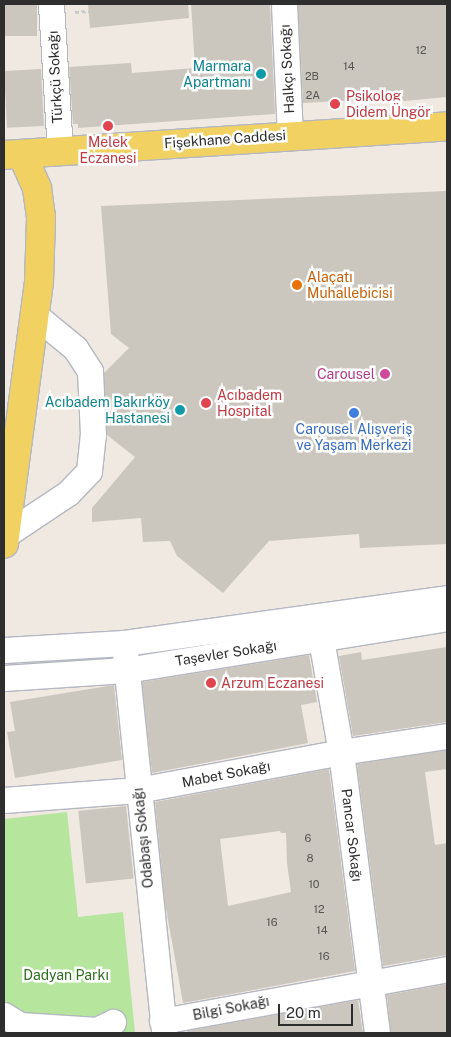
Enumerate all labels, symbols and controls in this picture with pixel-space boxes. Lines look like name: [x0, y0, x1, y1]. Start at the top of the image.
street label: Halkçı Sokağı: [276, 24, 298, 114]
street label: Türkçü Sokağı: [44, 30, 66, 124]
house number: 12: [415, 43, 427, 57]
place label: Marmara Apartmanı: [183, 58, 251, 90]
house number: 14: [343, 59, 355, 73]
marker: Marmara Apartmanı: [255, 68, 267, 80]
house number: 2B: [305, 69, 319, 83]
house number: 2A: [306, 88, 320, 102]
place label: Psikolog Didem Üngör: [346, 88, 431, 120]
marker: Psikolog Didem Üngör: [328, 97, 342, 111]
marker: Melek Eczanesi: [102, 120, 114, 132]
street label: Fişekhane Caddesi: [163, 126, 287, 152]
place label: Melek Eczanesi: [79, 134, 137, 166]
place label: Alaçatı Muhallebicisi: [307, 269, 393, 302]
marker: Alaçatı Muhallebicisi: [291, 279, 303, 291]
place label: Carousel: [317, 366, 375, 382]
marker: Carousel: [379, 368, 391, 380]
place label: Acıbadem Hospital: [217, 387, 282, 420]
place label: Acıbadem Bakırköy Hastanesi: [45, 394, 170, 427]
marker: Acıbadem Hospital: [199, 396, 213, 410]
marker: Acıbadem Bakırköy Hastanesi: [174, 404, 186, 416]
marker: Carousel Alışveriş ve Yaşam Merkezi: [348, 407, 360, 419]
place label: Carousel Alışveriş ve Yaşam Merkezi: [296, 421, 412, 454]
street label: Taşevler Sokağı: [174, 637, 278, 669]
place label: Arzum Eczanesi: [221, 675, 324, 691]
marker: Arzum Eczanesi: [205, 677, 217, 689]
street label: Mabet Sokağı: [180, 757, 272, 791]
street label: Odabaşı Sokağı: [129, 787, 157, 889]
street label: Pancar Sokağı: [338, 788, 366, 882]
house number: 6: [305, 831, 311, 845]
house number: 8: [306, 851, 314, 865]
house number: 10: [308, 877, 320, 891]
house number: 12: [313, 902, 325, 916]
house number: 16: [266, 915, 278, 929]
house number: 14: [316, 923, 328, 937]
house number: 16: [318, 949, 330, 963]
park label: Dadyan Parkı: [23, 967, 109, 983]
street label: Bilgi Sokağı: [191, 992, 271, 1024]
scale bar: [281, 994, 356, 1026]
text: 20 m: [286, 1004, 321, 1021]

